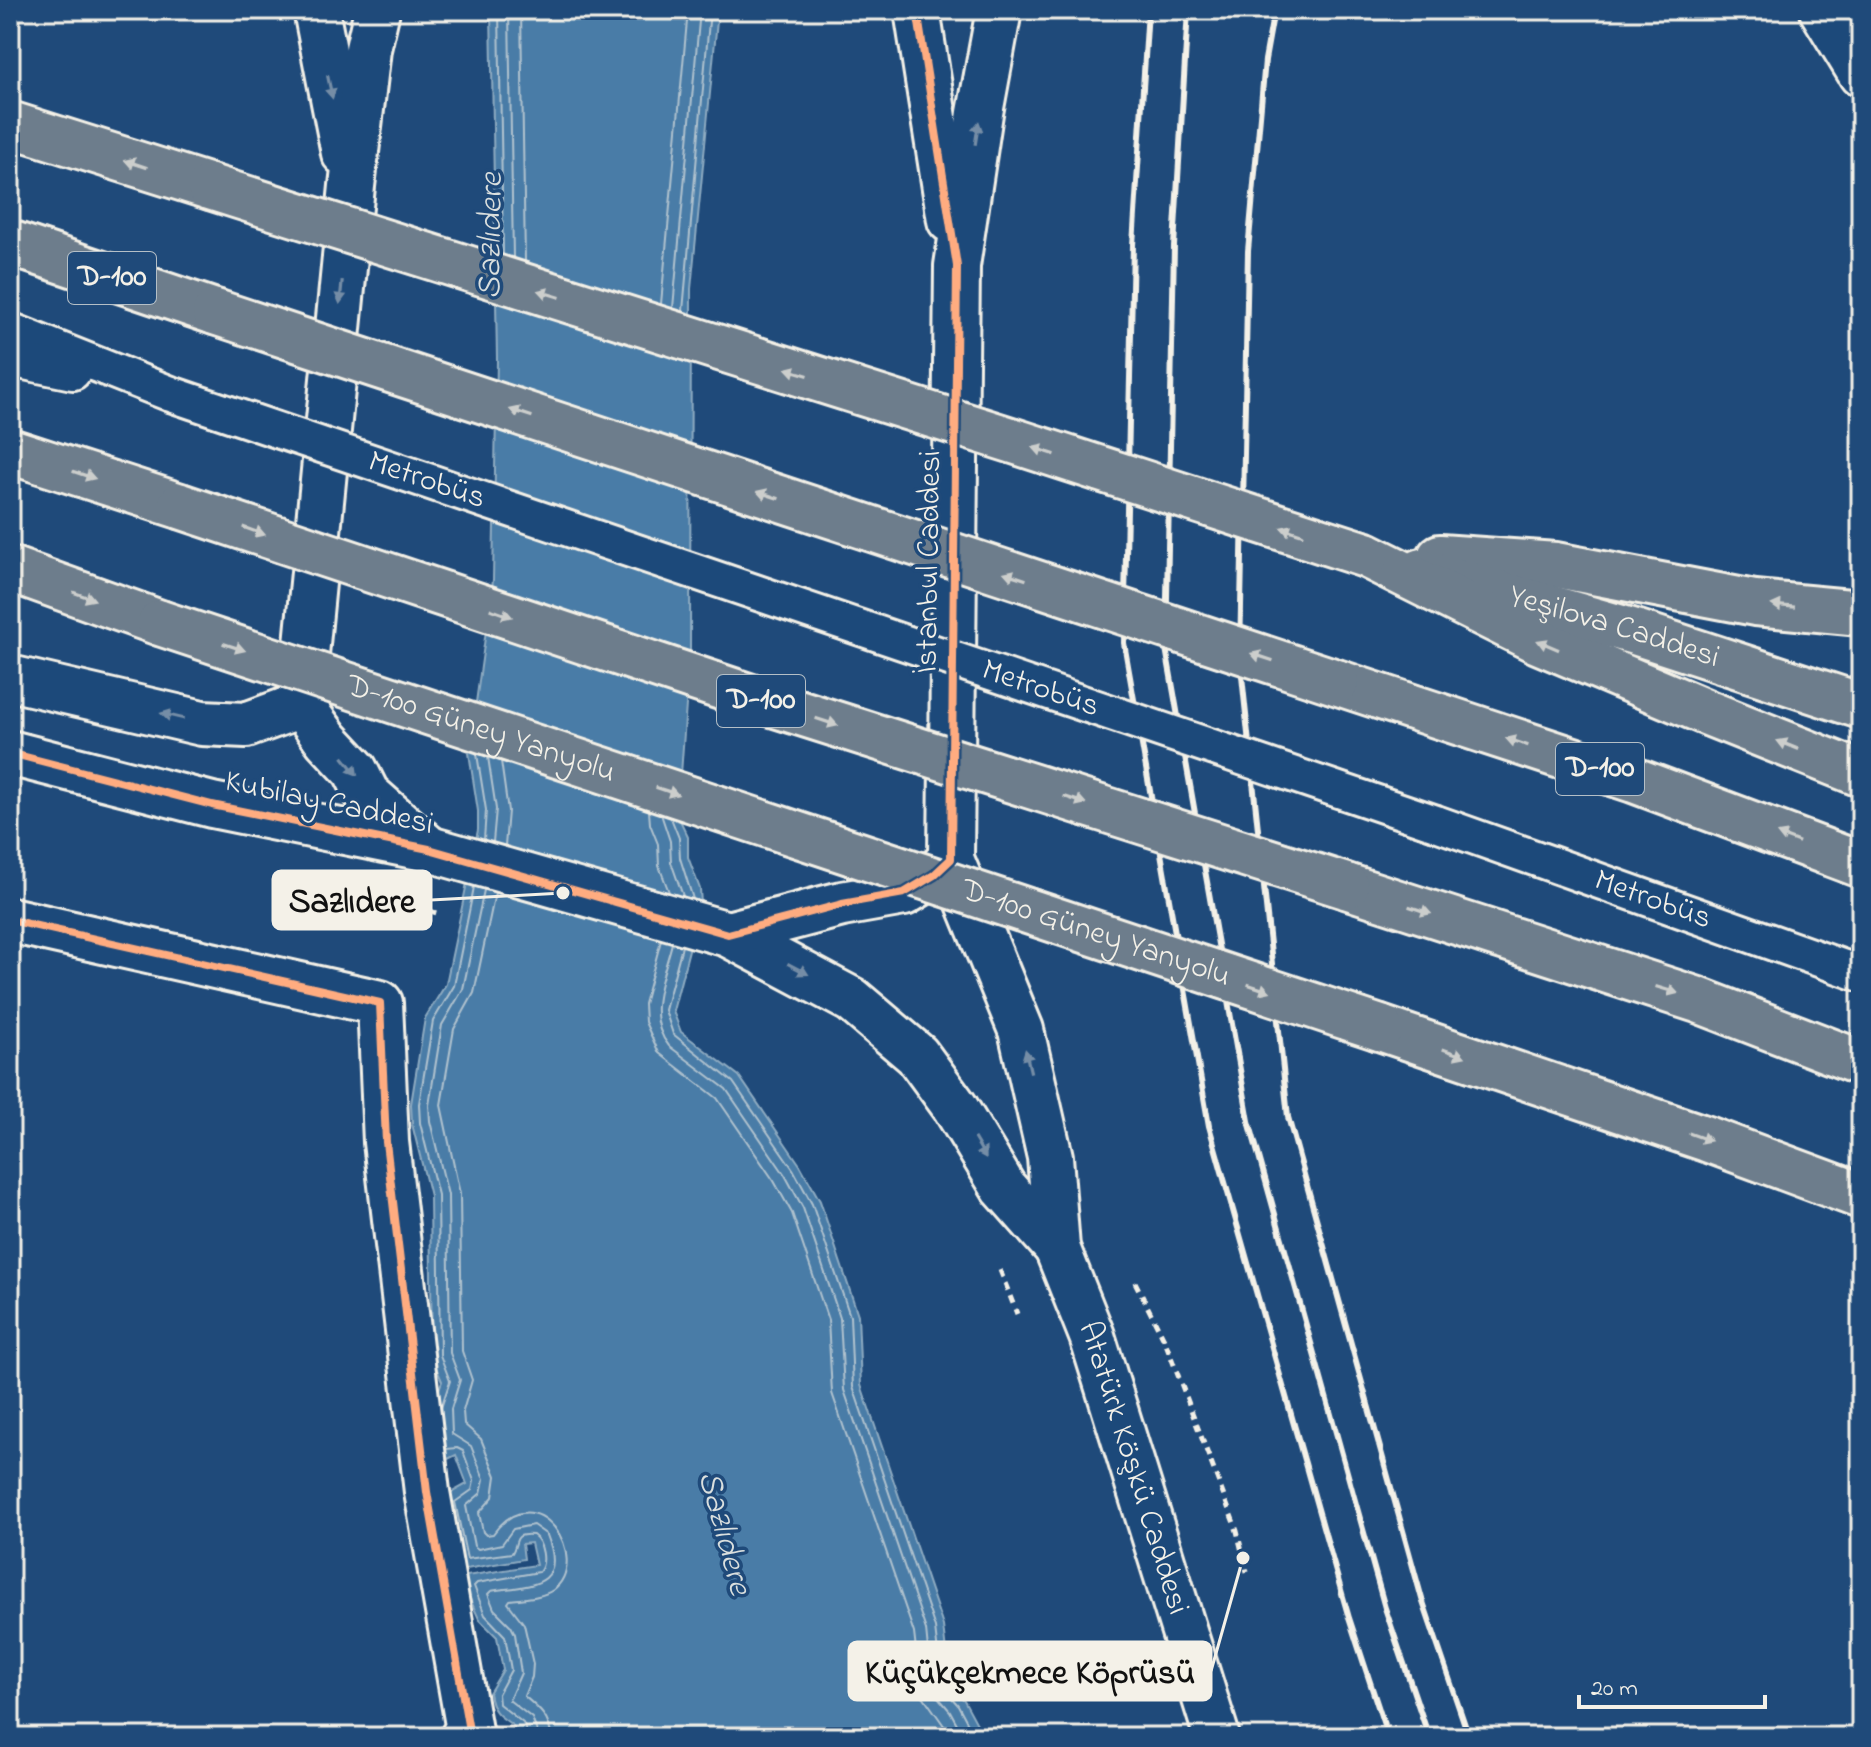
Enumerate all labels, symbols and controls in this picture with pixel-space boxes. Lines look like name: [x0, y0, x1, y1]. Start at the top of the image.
one-way arrow: [324, 74, 337, 99]
one-way arrow: [971, 120, 984, 145]
one-way arrow: [124, 157, 148, 170]
water label: Sazlıdere: [466, 171, 518, 300]
road number: D-100: [68, 252, 156, 304]
one-way arrow: [335, 280, 348, 305]
one-way arrow: [536, 287, 560, 300]
one-way arrow: [784, 365, 808, 378]
one-way arrow: [509, 406, 533, 419]
street label: Metrobüs: [362, 439, 492, 522]
one-way arrow: [1032, 444, 1056, 456]
street label: İstanbul Caddesi: [905, 450, 955, 674]
one-way arrow: [73, 469, 97, 481]
one-way arrow: [756, 488, 780, 500]
one-way arrow: [1279, 524, 1303, 536]
one-way arrow: [243, 525, 267, 537]
one-way arrow: [1003, 569, 1027, 582]
street label: Yeşilova Caddesi: [1503, 573, 1725, 682]
one-way arrow: [72, 590, 96, 602]
one-way arrow: [1770, 599, 1795, 612]
one-way arrow: [489, 608, 513, 620]
one-way arrow: [1537, 639, 1560, 652]
one-way arrow: [222, 642, 246, 654]
street label: Metrobüs: [975, 647, 1105, 731]
one-way arrow: [1250, 651, 1274, 663]
street label: D-100 Güney Yanyolu: [339, 663, 622, 796]
road number: D-100: [717, 675, 805, 727]
one-way arrow: [159, 709, 184, 722]
one-way arrow: [816, 716, 840, 728]
one-way arrow: [1504, 735, 1528, 747]
one-way arrow: [1776, 738, 1800, 751]
road number: D-100: [1556, 743, 1644, 795]
one-way arrow: [341, 756, 357, 776]
street label: Kubilay Caddesi: [220, 759, 438, 849]
one-way arrow: [655, 786, 679, 798]
one-way arrow: [1063, 794, 1087, 807]
one-way arrow: [1776, 831, 1800, 844]
street label: Metrobüs: [1588, 858, 1718, 942]
street label: D-100 Güney Yanyolu: [954, 867, 1237, 1000]
callout: Sazlıdere: [273, 871, 431, 929]
text: Sazlıdere: [289, 879, 416, 929]
one-way arrow: [1408, 905, 1432, 917]
one-way arrow: [786, 963, 809, 976]
one-way arrow: [1247, 982, 1271, 995]
one-way arrow: [1656, 985, 1680, 997]
one-way arrow: [1021, 1048, 1034, 1073]
one-way arrow: [1442, 1048, 1466, 1060]
one-way arrow: [1688, 1131, 1712, 1143]
one-way arrow: [973, 1137, 987, 1159]
street label: Atatürk Köşkü Caddesi: [1065, 1314, 1201, 1621]
water label: Sazlıdere: [682, 1465, 764, 1602]
callout: Küçükçekmece Köprüsü: [849, 1642, 1211, 1700]
text: Küçükçekmece Köprüsü: [865, 1650, 1195, 1700]
scale bar: [1579, 1659, 1765, 1709]
text: 20 m: [1591, 1672, 1638, 1707]

